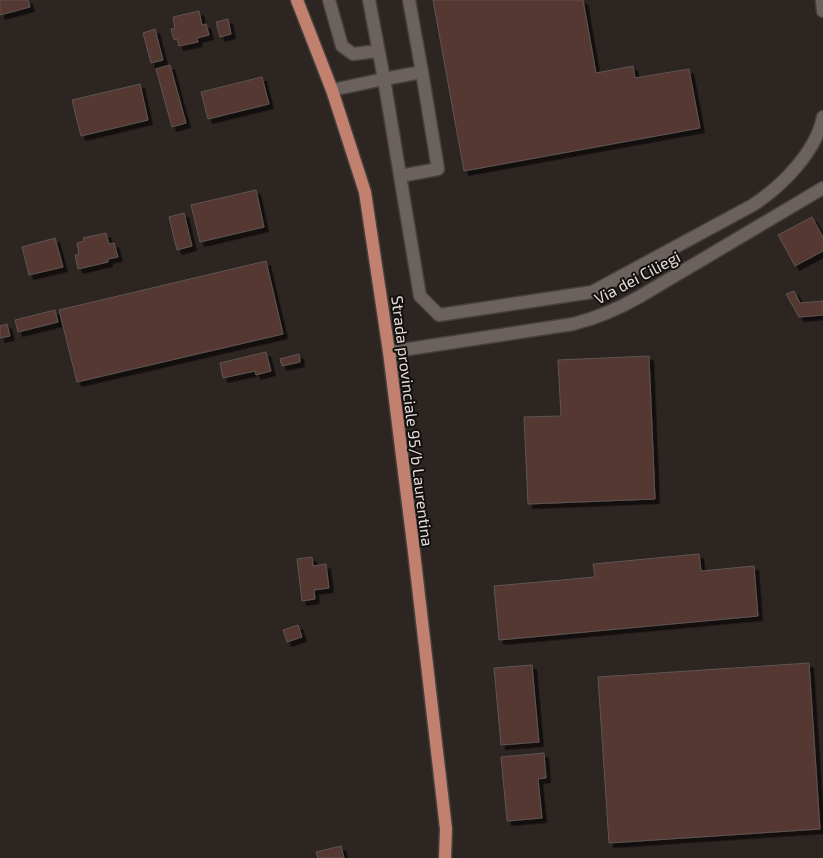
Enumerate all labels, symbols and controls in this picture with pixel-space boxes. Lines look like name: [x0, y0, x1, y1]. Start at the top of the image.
street label: Via dei Ciliegi: [591, 246, 683, 308]
street label: Strada provinciale 95/b Laurentina: [388, 295, 438, 547]

